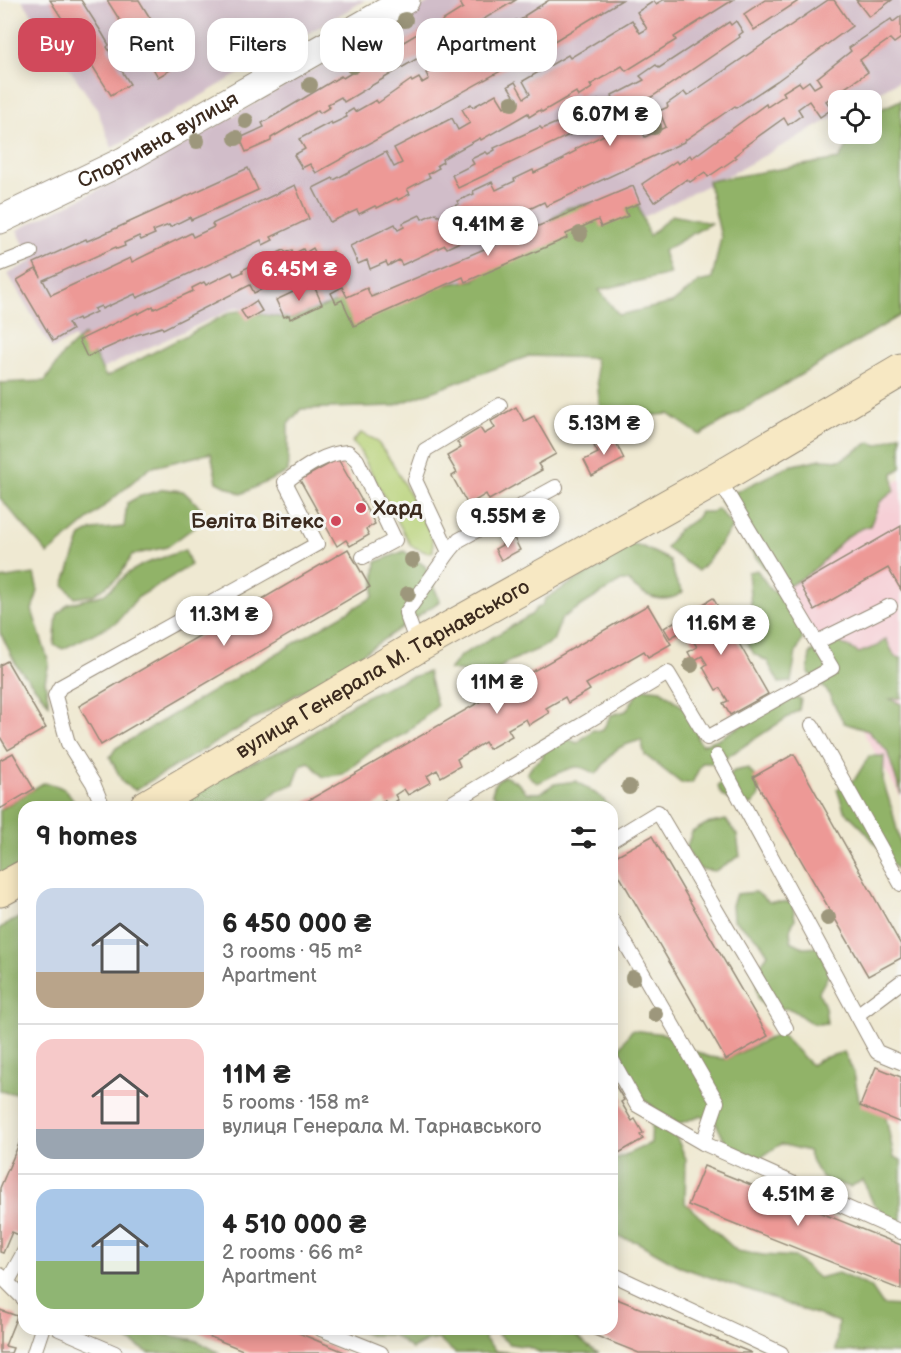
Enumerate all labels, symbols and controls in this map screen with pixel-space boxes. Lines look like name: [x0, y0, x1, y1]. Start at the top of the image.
chip: Buy: [18, 18, 96, 72]
chip: Rent: [108, 18, 195, 72]
chip: Filters: [207, 18, 308, 72]
chip: New: [320, 18, 404, 72]
chip: Apartment: [416, 18, 557, 72]
street label: Спортивна вулиця: [73, 86, 243, 194]
map controls: [828, 90, 882, 144]
button: locate: [828, 90, 882, 144]
pin: 6.07M ₴: [555, 96, 665, 147]
text: 6.07M ₴: [572, 103, 648, 127]
pin: 9.41M ₴: [433, 206, 543, 257]
text: 9.41M ₴: [452, 213, 524, 237]
pin: 6.45M ₴: [244, 251, 354, 302]
text: 6.45M ₴: [261, 258, 337, 282]
pin: 5.13M ₴: [549, 405, 659, 456]
text: 5.13M ₴: [568, 412, 640, 436]
place label: Хард: [372, 496, 423, 521]
pin: 9.55M ₴: [453, 498, 563, 549]
marker: Хард: [354, 501, 368, 515]
text: 9.55M ₴: [470, 505, 546, 529]
place label: Беліта Вітекс: [191, 509, 324, 534]
marker: Беліта Вітекс: [329, 514, 343, 528]
street label: вулиця Генерала М. Тарнавського: [231, 574, 534, 764]
pin: 11.3M ₴: [169, 596, 279, 647]
text: 11.3M ₴: [190, 603, 258, 627]
pin: 11.6M ₴: [666, 605, 776, 656]
text: 11.6M ₴: [686, 612, 756, 636]
pin: 11M ₴: [455, 664, 539, 715]
text: 11M ₴: [471, 671, 523, 695]
icon: filters: [567, 821, 600, 854]
text: 9 homes: [36, 822, 137, 853]
text: 6 450 000 ₴: [222, 909, 371, 940]
icon: home: [84, 912, 156, 984]
text: 3 rooms · 95 m²: [222, 940, 362, 964]
text: Apartment: [222, 964, 317, 988]
text: 11M ₴: [222, 1060, 291, 1091]
icon: home: [84, 1063, 156, 1135]
text: 5 rooms · 158 m²: [222, 1091, 369, 1115]
text: вулиця Генерала М. Тарнавського: [222, 1115, 541, 1139]
pin: 4.51M ₴: [743, 1176, 853, 1227]
text: 4.51M ₴: [762, 1183, 834, 1207]
text: 4 510 000 ₴: [222, 1210, 366, 1241]
icon: home: [84, 1213, 156, 1285]
text: 2 rooms · 66 m²: [222, 1241, 363, 1265]
text: Apartment: [222, 1265, 317, 1289]

